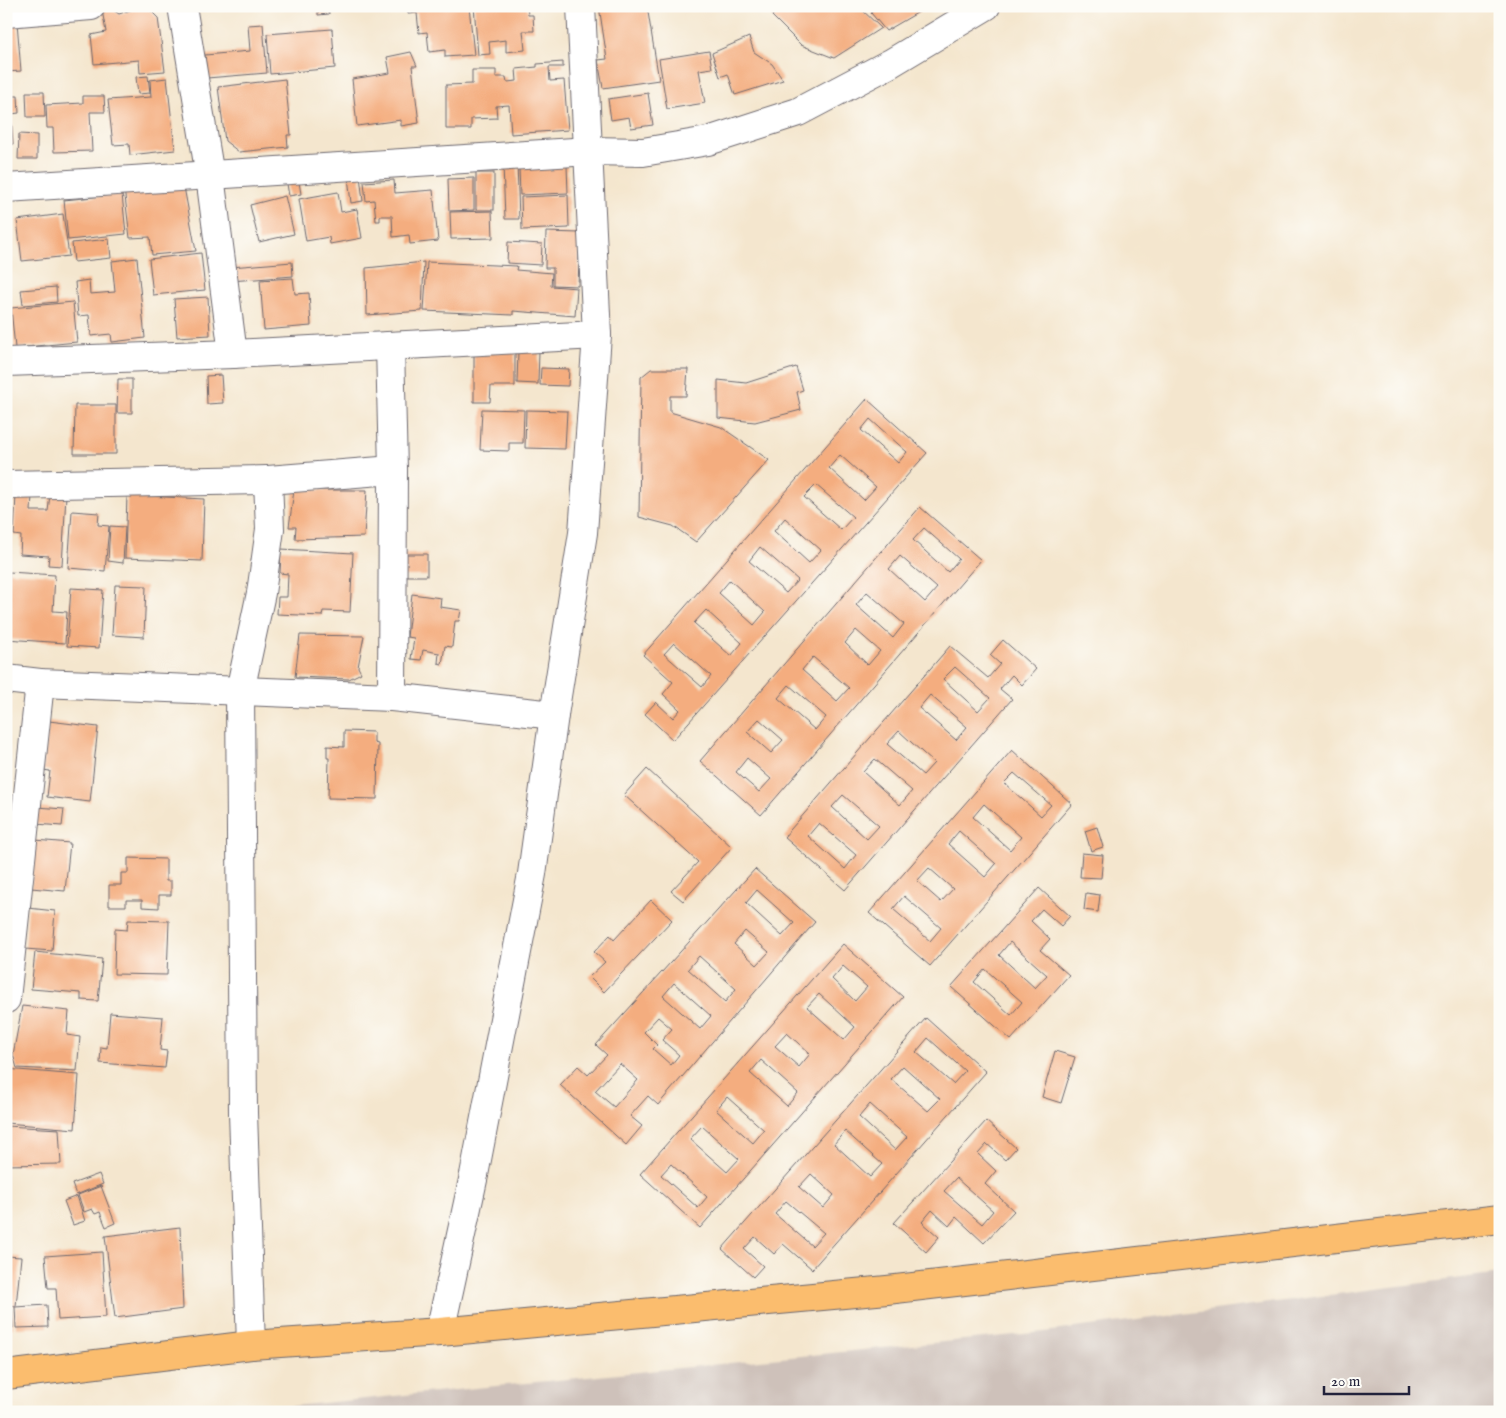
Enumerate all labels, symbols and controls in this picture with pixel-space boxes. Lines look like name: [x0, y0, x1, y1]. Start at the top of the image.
scale bar: [1324, 1363, 1408, 1395]
text: 20 m: [1331, 1372, 1361, 1391]

